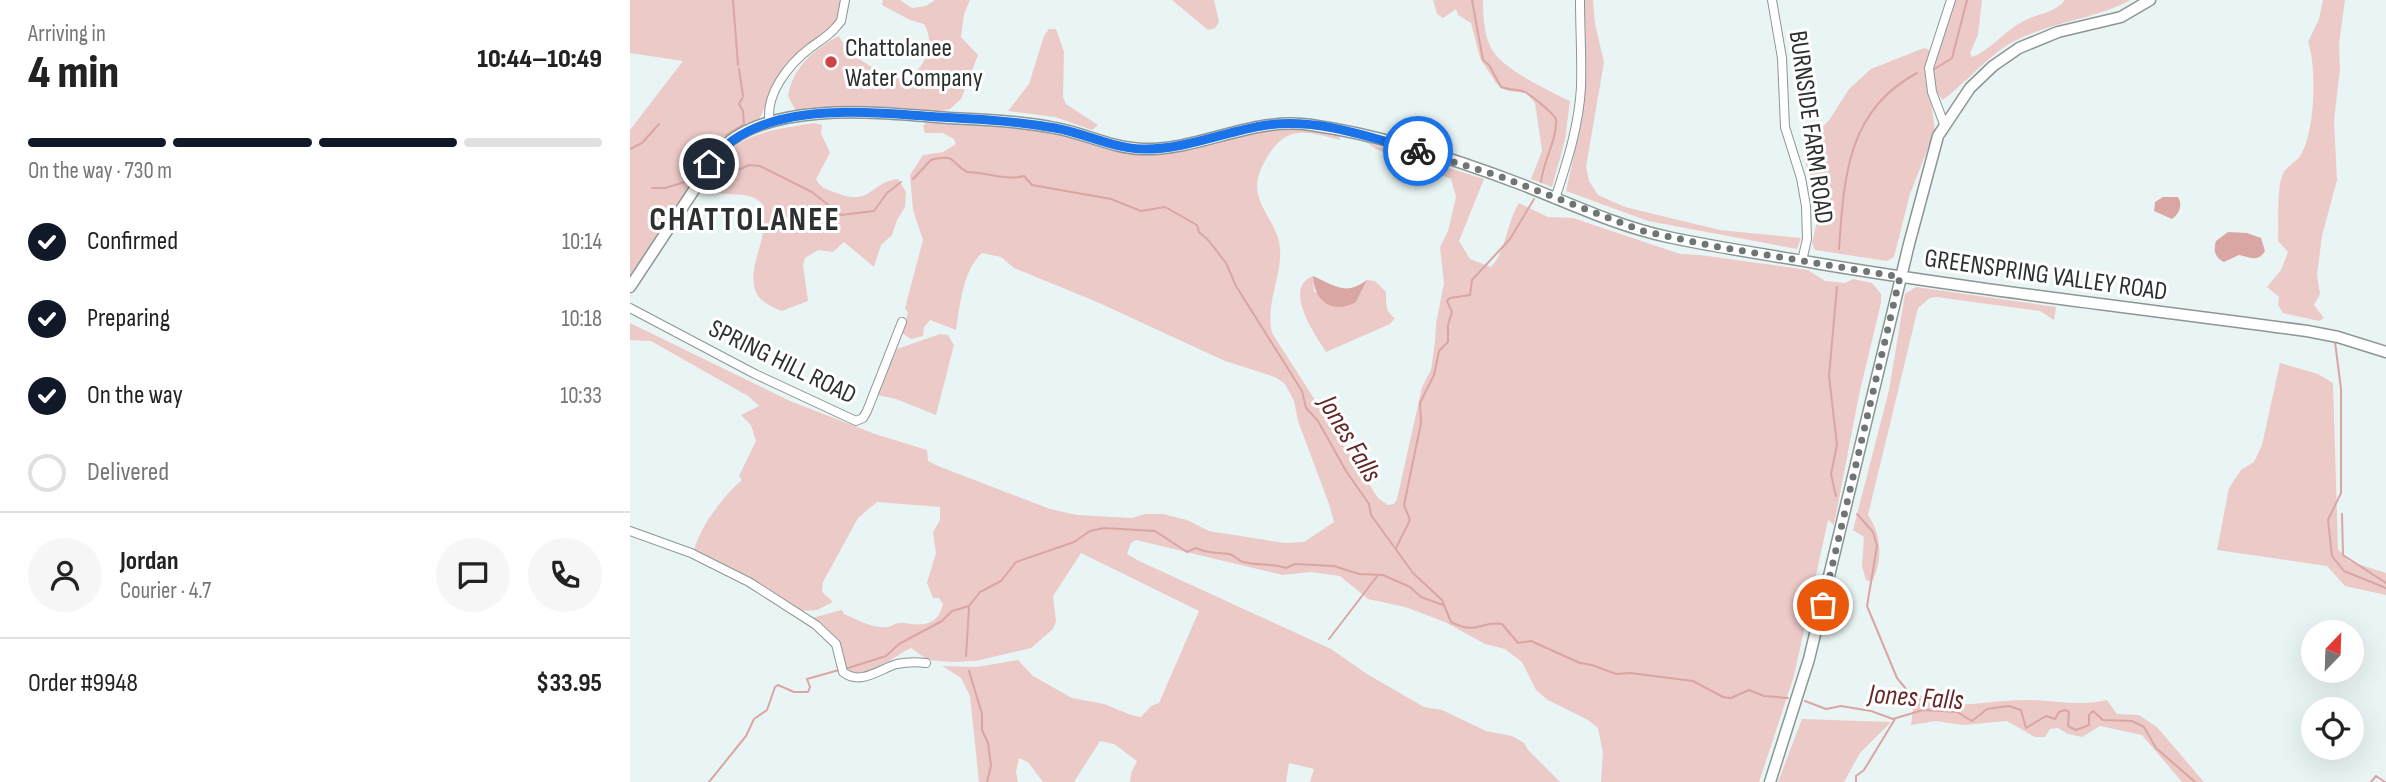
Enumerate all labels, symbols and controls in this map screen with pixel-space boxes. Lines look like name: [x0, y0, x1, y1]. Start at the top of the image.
text: Arriving in: [28, 20, 106, 48]
street label: BURNSIDE FARM ROAD: [1782, 29, 1839, 226]
place label: Chattolanee Water Company: [845, 33, 983, 94]
text: 10:44–10:49: [477, 44, 602, 75]
text: 4 min: [28, 46, 119, 101]
marker: Chattolanee Water Company: [823, 54, 839, 70]
courier: [1383, 116, 1453, 186]
icon: bike: [1399, 132, 1437, 170]
pin: [679, 134, 739, 194]
icon: home: [690, 145, 728, 183]
text: On the way · 730 m: [28, 157, 172, 185]
district label: CHATTOLANEE: [649, 200, 841, 240]
icon: check: [28, 223, 66, 261]
text: Confirmed: [87, 226, 178, 257]
text: 10:14: [562, 228, 602, 256]
street label: GREENSPRING VALLEY ROAD: [1922, 243, 2169, 308]
icon: check: [28, 300, 66, 338]
text: Preparing: [87, 303, 170, 334]
text: 10:18: [561, 305, 602, 333]
street label: SPRING HILL ROAD: [704, 313, 861, 411]
icon: check: [28, 377, 66, 415]
text: On the way: [87, 380, 183, 411]
text: 10:33: [560, 382, 602, 410]
water label: Jones Falls: [1310, 388, 1388, 488]
text: Delivered: [87, 457, 169, 488]
button: person: [28, 538, 102, 612]
button: chat: [436, 538, 510, 612]
button: phone: [528, 538, 602, 612]
text: Jordan: [120, 546, 178, 577]
pin: [1793, 575, 1853, 635]
text: Courier · 4.7: [120, 577, 211, 605]
icon: bag: [1804, 586, 1842, 624]
north arrow: [2301, 620, 2364, 682]
map controls: [2301, 620, 2364, 760]
text: Order #9948: [28, 668, 138, 699]
text: $33.95: [536, 668, 602, 699]
water label: Jones Falls: [1865, 678, 1965, 717]
button: locate: [2301, 697, 2364, 760]

